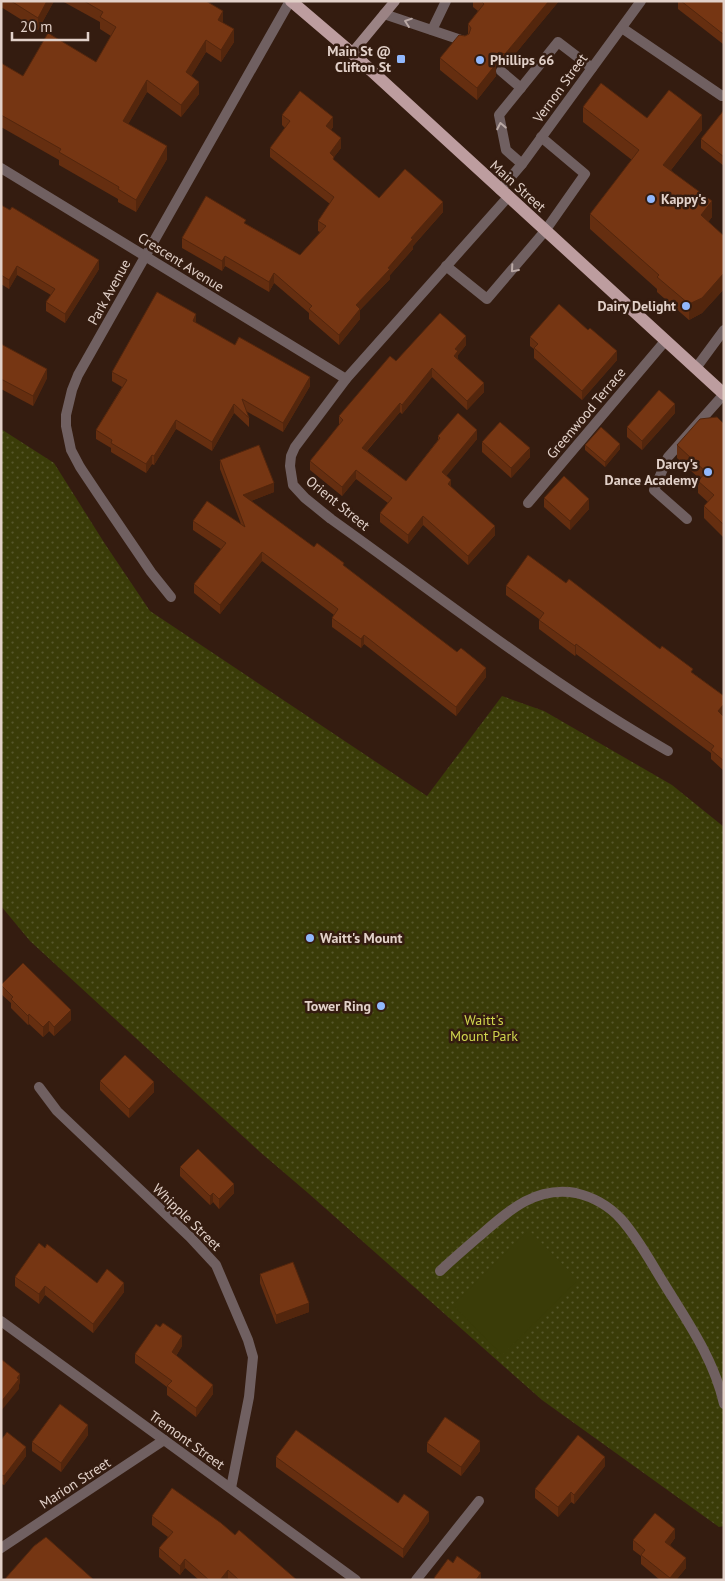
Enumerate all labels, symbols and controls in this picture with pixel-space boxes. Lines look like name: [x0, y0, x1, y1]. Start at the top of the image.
scale bar: [12, 10, 89, 42]
text: 20 m: [20, 17, 53, 36]
one-way arrow: [404, 17, 412, 27]
place label: Main St @ Clifton St: [327, 42, 391, 76]
street label: Vernon Street: [528, 50, 591, 127]
place label: Phillips 66: [490, 51, 554, 69]
marker: Main St @ Clifton St: [395, 53, 407, 65]
marker: Phillips 66: [474, 54, 486, 66]
one-way arrow: [496, 121, 507, 130]
street label: Main Street: [486, 156, 550, 216]
place label: Kappy's: [661, 190, 707, 208]
marker: Kappy's: [645, 193, 657, 205]
street label: Crescent Avenue: [135, 228, 227, 296]
street label: Park Avenue: [84, 256, 134, 328]
one-way arrow: [511, 263, 520, 272]
place label: Dairy Delight: [598, 297, 676, 315]
marker: Dairy Delight: [680, 300, 692, 312]
street label: Greenwood Terrace: [543, 364, 629, 462]
place label: Darcy's Dance Academy: [605, 455, 698, 489]
marker: Darcy's Dance Academy: [702, 466, 714, 478]
street label: Orient Street: [302, 472, 374, 534]
place label: Waitt's Mount: [320, 929, 403, 947]
marker: Waitt's Mount: [304, 932, 316, 944]
place label: Tower Ring: [305, 997, 371, 1015]
marker: Tower Ring: [375, 1000, 387, 1012]
park label: Waitt's Mount Park: [450, 1011, 518, 1045]
street label: Whipple Street: [149, 1180, 225, 1255]
street label: Tremont Street: [146, 1407, 228, 1474]
street label: Marion Street: [36, 1453, 114, 1513]

